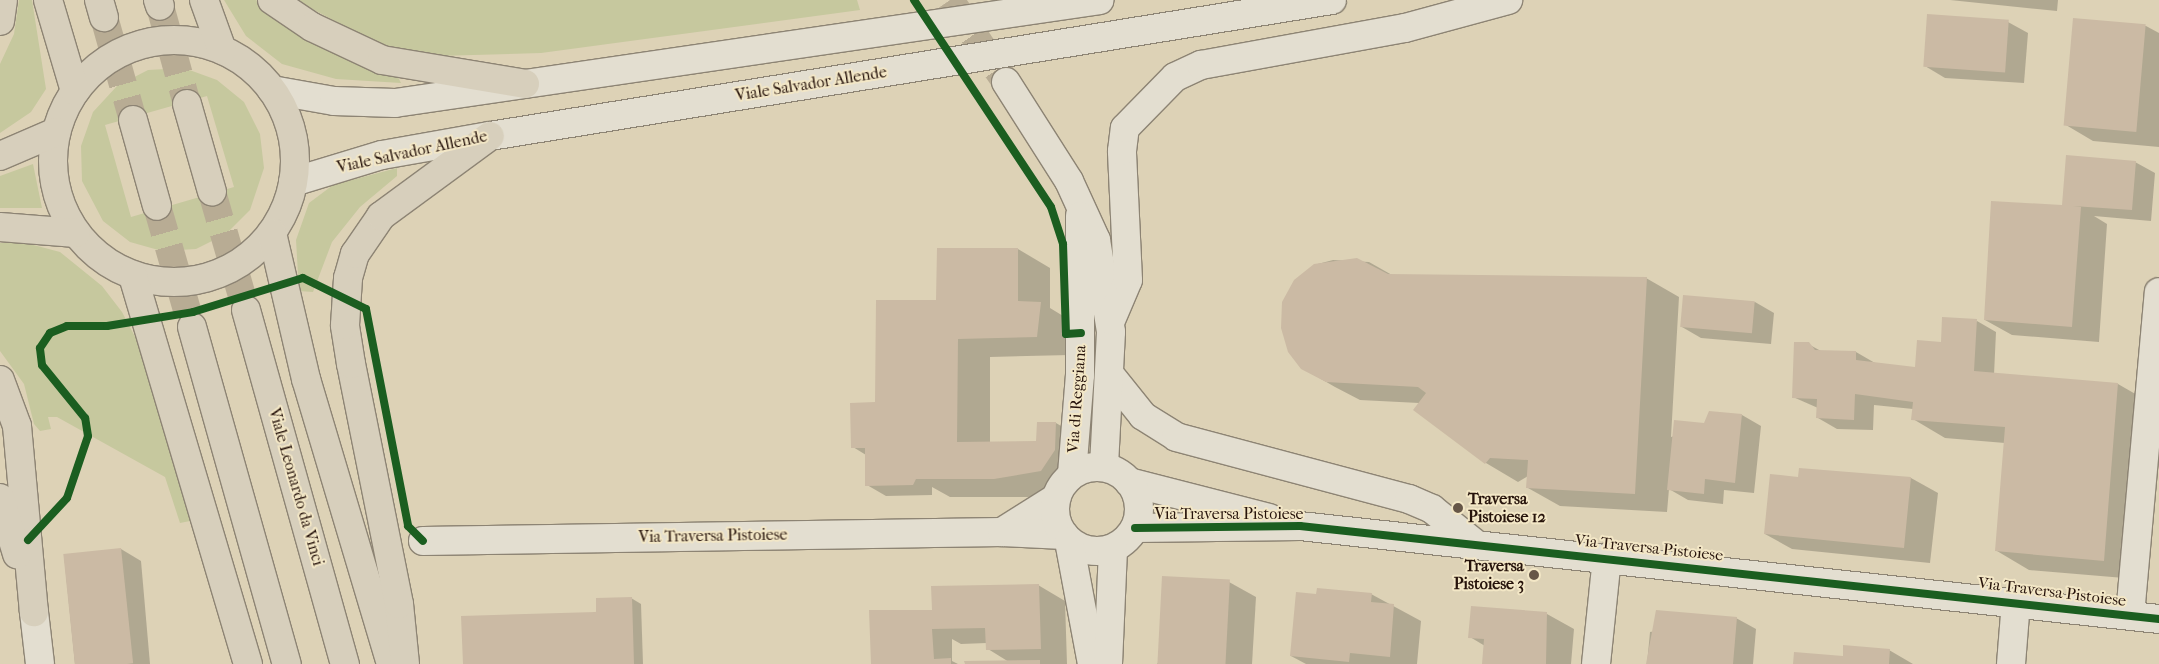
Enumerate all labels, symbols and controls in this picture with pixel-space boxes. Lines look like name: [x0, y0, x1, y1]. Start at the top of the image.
street label: Viale Salvador Allende: [734, 63, 888, 105]
street label: Viale Salvador Allende: [335, 127, 489, 177]
street label: Via di Reggiana: [1064, 344, 1090, 454]
street label: Viale Leonardo da Vinci: [264, 406, 328, 568]
place label: Traversa Pistoiese 12: [1468, 489, 1546, 527]
marker: Traversa Pistoiese 12: [1452, 502, 1464, 514]
street label: Via Traversa Pistoiese: [1154, 504, 1304, 524]
street label: Via Traversa Pistoiese: [638, 525, 788, 547]
street label: Via Traversa Pistoiese: [1574, 531, 1724, 565]
place label: Traversa Pistoiese 3: [1454, 556, 1524, 594]
marker: Traversa Pistoiese 3: [1528, 569, 1540, 581]
street label: Via Traversa Pistoiese: [1977, 573, 2127, 611]

